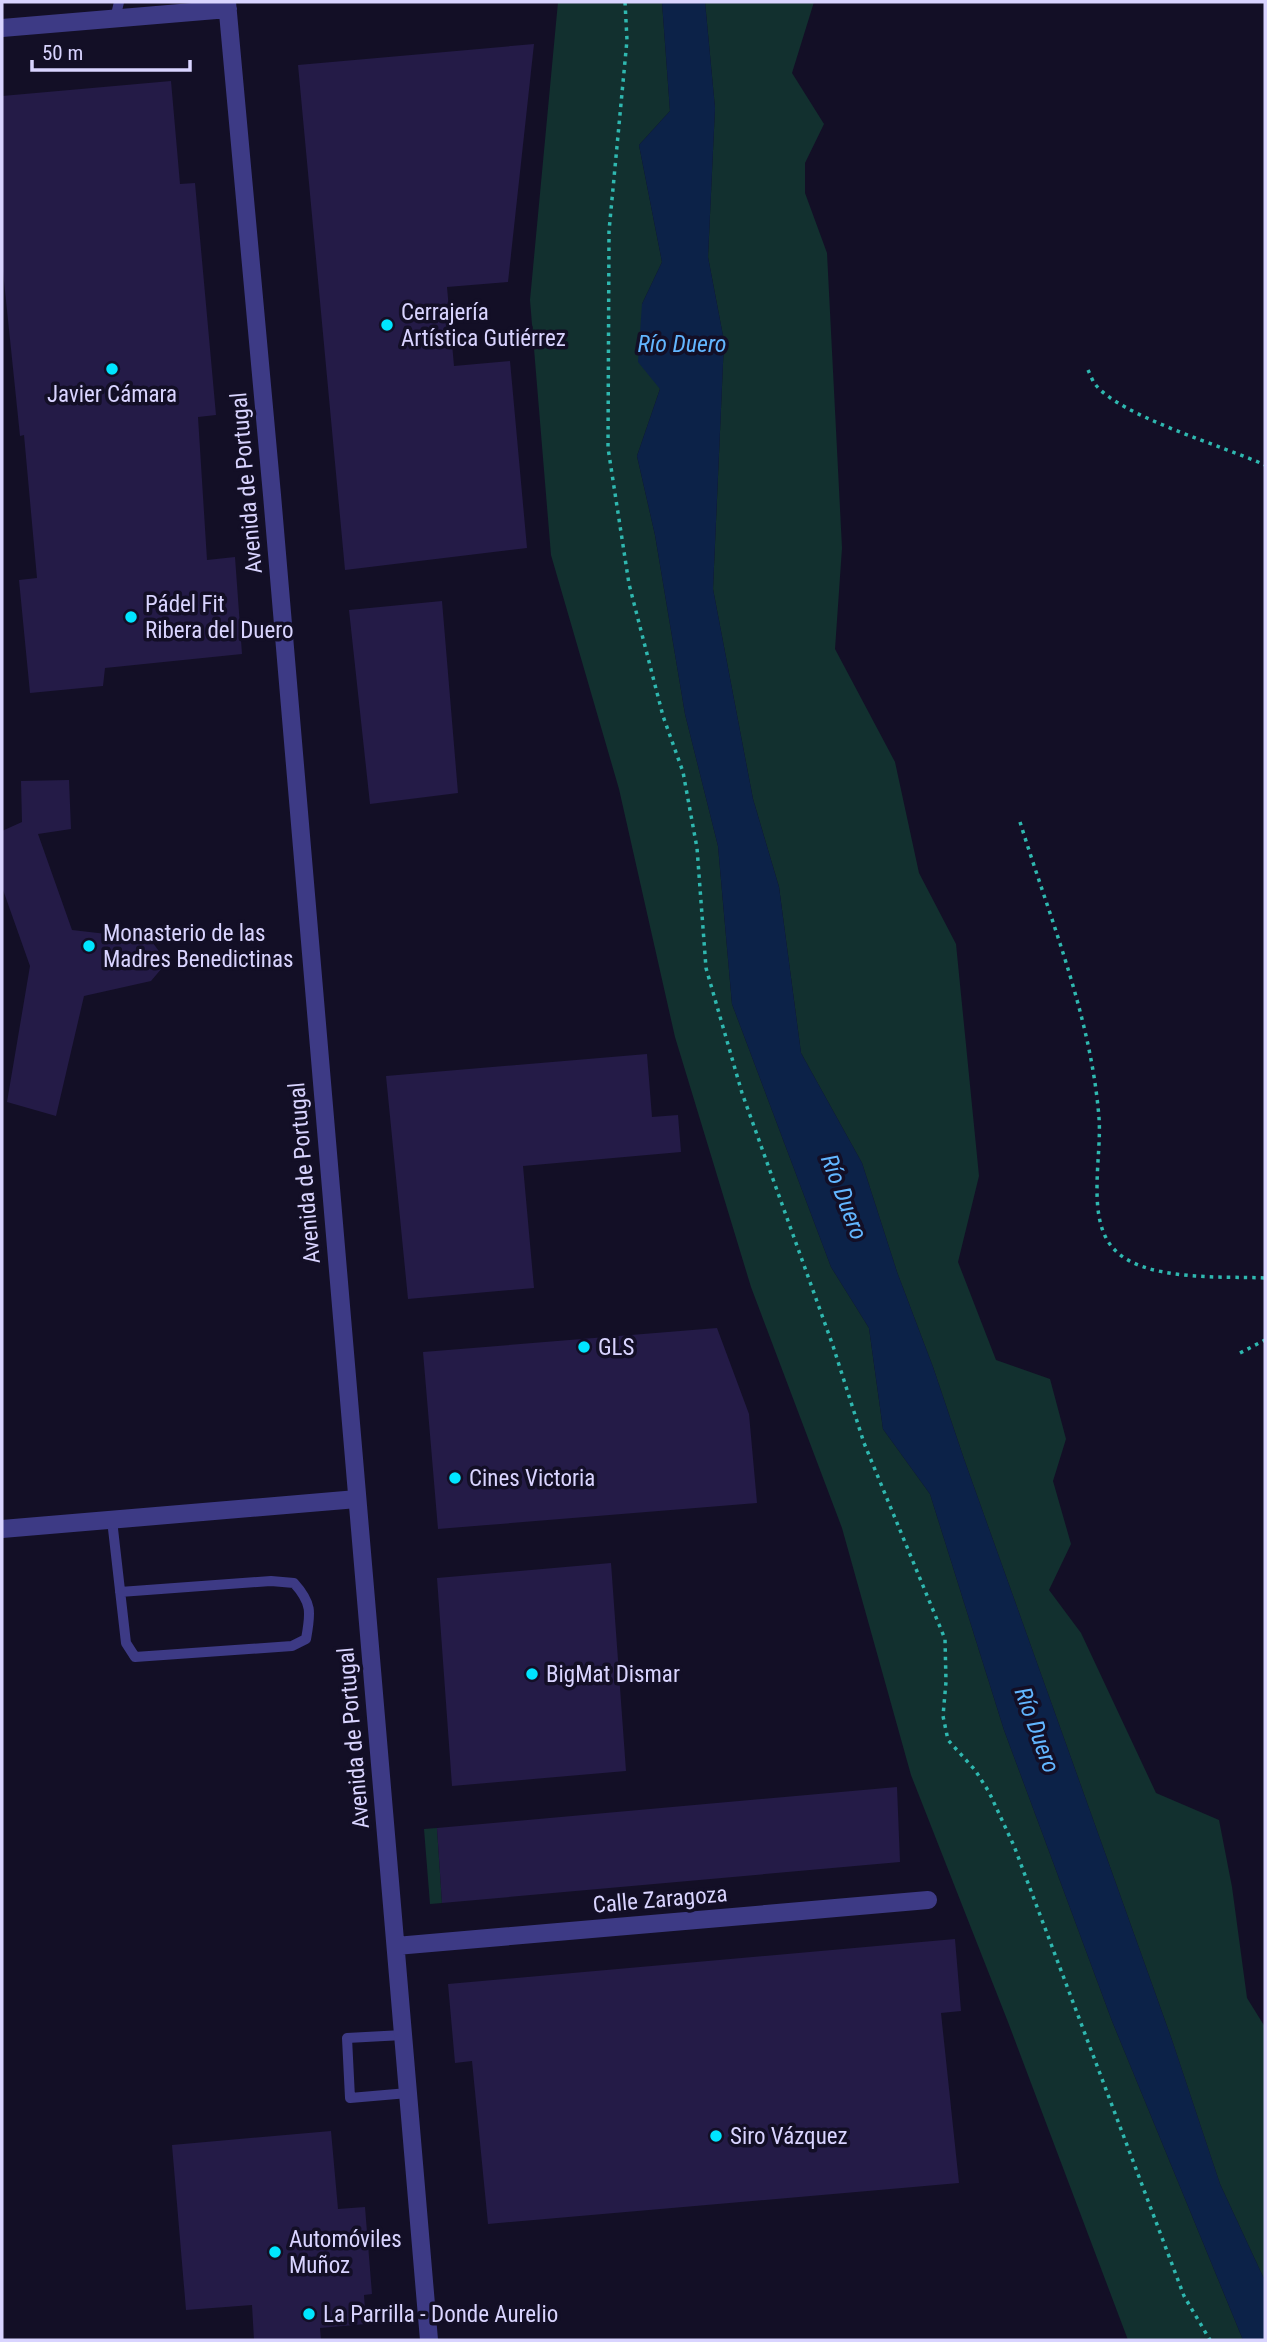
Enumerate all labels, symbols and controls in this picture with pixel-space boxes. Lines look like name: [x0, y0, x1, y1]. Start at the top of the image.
scale bar: [32, 28, 189, 72]
text: 50 m: [42, 41, 83, 65]
place label: Cerrajería Artística Gutiérrez: [401, 299, 566, 352]
marker: Cerrajería Artística Gutiérrez: [379, 317, 395, 333]
water label: Río Duero: [638, 330, 726, 358]
marker: Javier Cámara: [104, 361, 120, 377]
place label: Javier Cámara: [47, 381, 177, 408]
street label: Avenida de Portugal: [225, 391, 268, 575]
place label: Pádel Fit Ribera del Duero: [145, 591, 294, 644]
marker: Pádel Fit Ribera del Duero: [123, 609, 139, 625]
place label: Monasterio de las Madres Benedictinas: [103, 920, 293, 973]
marker: Monasterio de las Madres Benedictinas: [81, 938, 97, 954]
street label: Avenida de Portugal: [283, 1081, 326, 1265]
water label: Río Duero: [815, 1150, 873, 1244]
place label: GLS: [598, 1334, 634, 1361]
marker: GLS: [576, 1339, 592, 1355]
place label: Cines Victoria: [469, 1465, 595, 1492]
marker: Cines Victoria: [447, 1470, 463, 1486]
street label: Avenida de Portugal: [332, 1646, 375, 1830]
place label: BigMat Dismar: [546, 1661, 680, 1688]
marker: BigMat Dismar: [524, 1666, 540, 1682]
water label: Río Duero: [1009, 1683, 1065, 1777]
street label: Calle Zaragoza: [592, 1880, 729, 1919]
place label: Siro Vázquez: [730, 2123, 848, 2150]
marker: Siro Vázquez: [708, 2128, 724, 2144]
place label: Automóviles Muñoz: [289, 2226, 402, 2279]
marker: Automóviles Muñoz: [267, 2244, 283, 2260]
place label: La Parrilla - Donde Aurelio: [323, 2301, 558, 2328]
marker: La Parrilla - Donde Aurelio: [301, 2306, 317, 2322]

